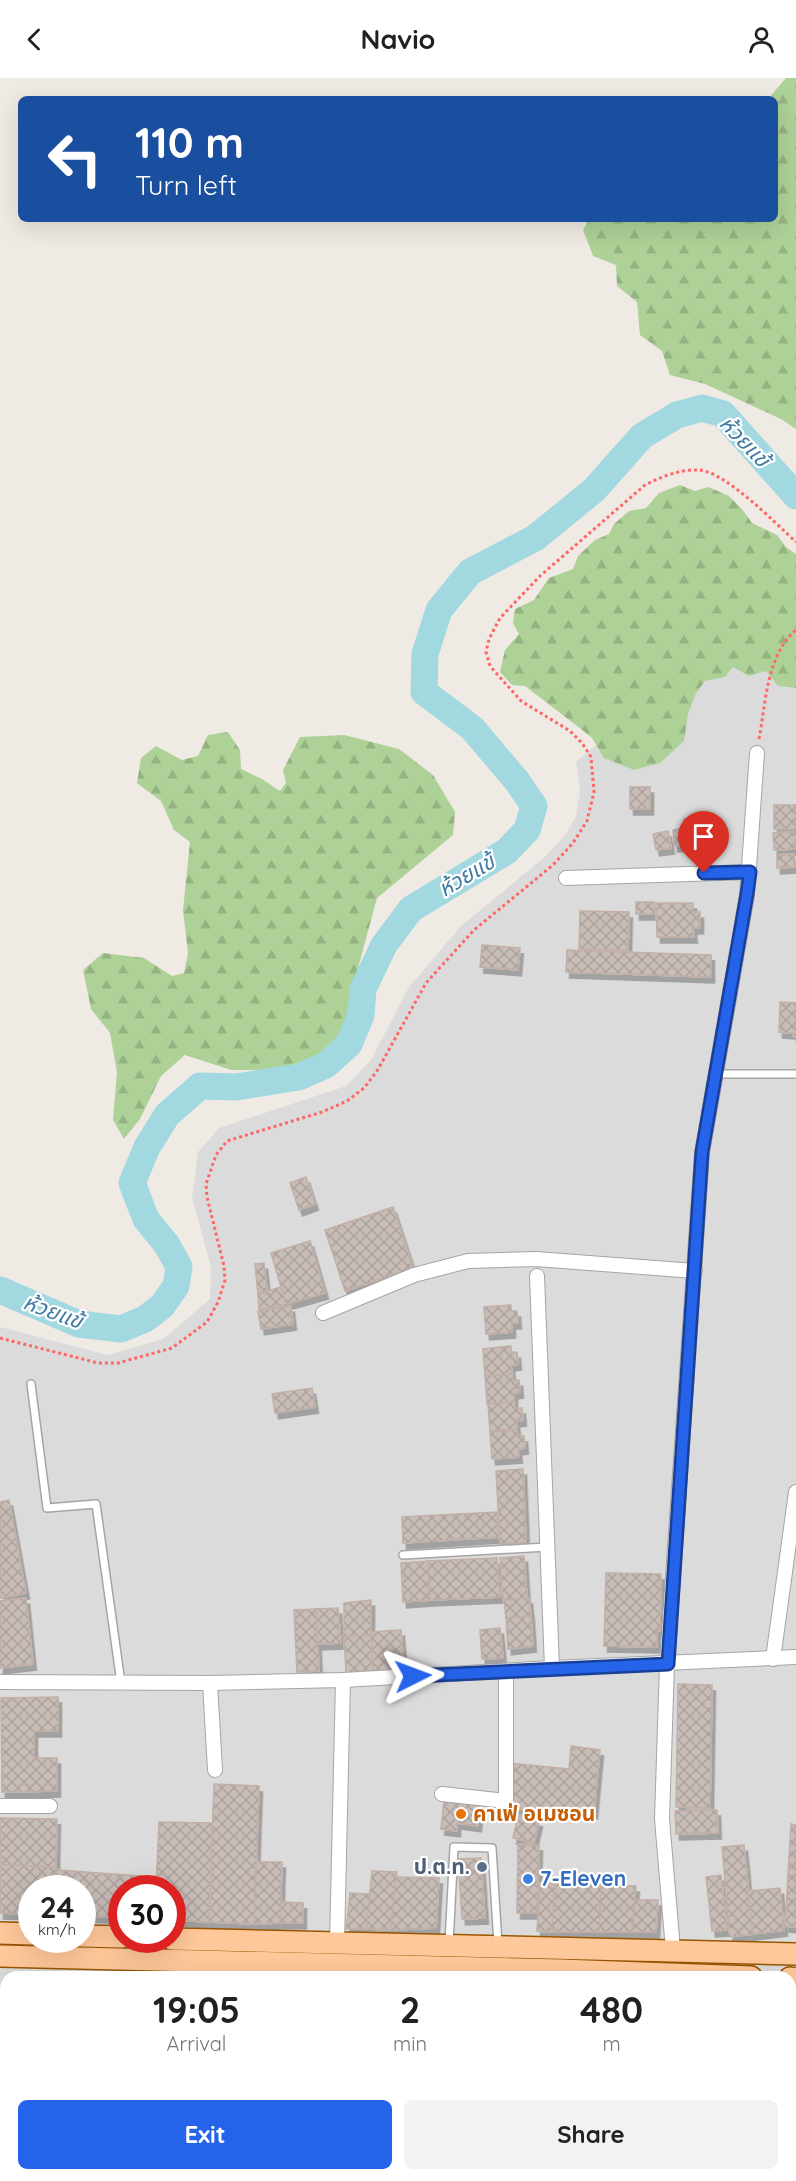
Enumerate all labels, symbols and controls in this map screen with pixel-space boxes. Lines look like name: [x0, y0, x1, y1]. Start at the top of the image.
text: Navio: [361, 22, 435, 56]
icon: back: [18, 23, 51, 56]
icon: person: [745, 23, 778, 56]
text: 110 m: [135, 116, 244, 169]
icon: left: [36, 120, 114, 198]
text: Turn left: [135, 168, 237, 202]
water label: ห้วยแข้: [714, 409, 778, 475]
pin: [678, 811, 729, 873]
icon: arrive: [687, 820, 720, 853]
water label: ห้วยแข้: [433, 846, 502, 903]
water label: ห้วยแข้: [20, 1287, 89, 1336]
position arrow: [381, 1644, 445, 1708]
place label: คาเฟ่ อเมซอน: [473, 1800, 595, 1826]
marker: คาเฟ่ อเมซอน: [454, 1807, 468, 1821]
place label: ป.ต.ท.: [414, 1853, 470, 1879]
marker: ป.ต.ท.: [475, 1860, 489, 1874]
place label: 7-Eleven: [540, 1865, 626, 1891]
marker: 7-Eleven: [521, 1872, 535, 1886]
speed limit sign: 30: [108, 1875, 186, 1953]
text: 24: [40, 1888, 74, 1926]
text: km/h: [38, 1920, 76, 1939]
text: 19:05: [153, 1987, 240, 2032]
text: 2: [400, 1987, 420, 2032]
text: 480: [580, 1987, 643, 2032]
text: Arrival: [167, 2031, 226, 2056]
text: min: [393, 2031, 427, 2056]
text: m: [602, 2031, 621, 2056]
button: Exit: [18, 2100, 392, 2169]
button: Share: [404, 2100, 778, 2169]

